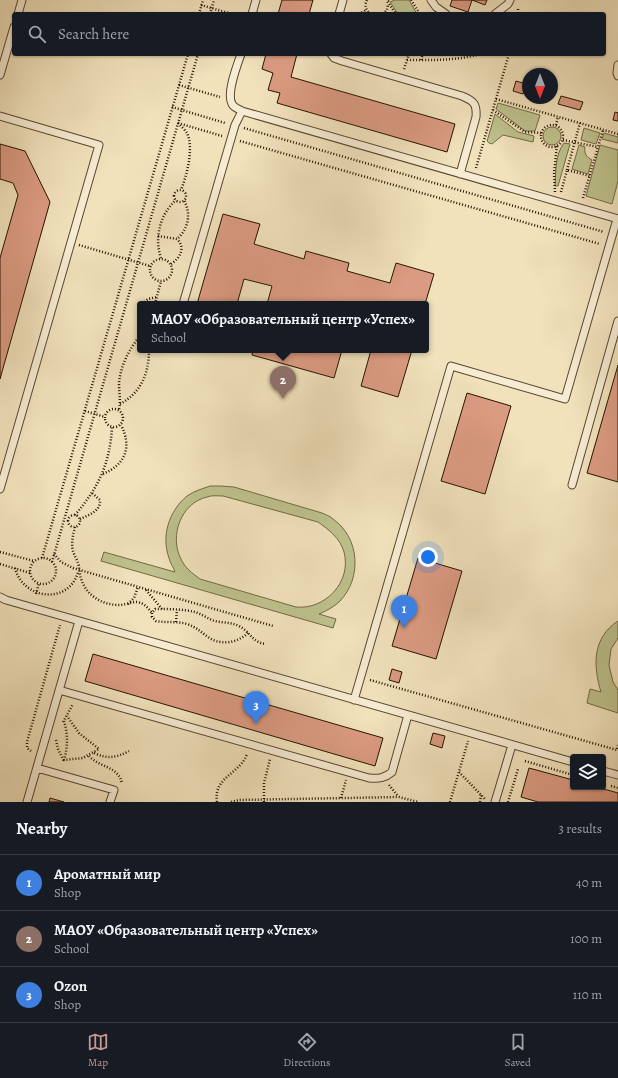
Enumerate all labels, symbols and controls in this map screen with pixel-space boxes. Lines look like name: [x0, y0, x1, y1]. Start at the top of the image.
search box: [12, 12, 606, 56]
icon: search: [26, 23, 48, 45]
text: Search here: [58, 24, 129, 44]
north arrow: [522, 68, 558, 104]
popup: [137, 301, 429, 353]
text: МАОУ «Образовательный центр «Успех»: [151, 309, 415, 329]
text: School: [151, 329, 186, 346]
pin: 2: [270, 366, 296, 399]
your location: [418, 547, 438, 567]
pin: 1: [391, 595, 417, 628]
pin: 3: [243, 691, 269, 724]
map controls: [570, 754, 606, 790]
button: layers: [570, 754, 606, 790]
text: Nearby: [16, 817, 67, 840]
text: 3 results: [558, 820, 602, 837]
text: Ароматный мир: [54, 864, 161, 884]
text: 1: [27, 874, 31, 891]
text: 40 m: [576, 874, 602, 891]
text: Shop: [54, 884, 81, 901]
text: МАОУ «Образовательный центр «Успех»: [54, 920, 318, 940]
text: 2: [26, 930, 32, 947]
text: 100 m: [570, 930, 602, 947]
text: School: [54, 940, 89, 957]
text: Ozon: [54, 976, 87, 996]
text: 3: [26, 986, 32, 1003]
text: 110 m: [573, 986, 602, 1003]
text: Shop: [54, 996, 81, 1013]
tab: Map: [87, 1031, 109, 1070]
tab: Directions: [283, 1031, 331, 1070]
tab: Saved: [505, 1031, 531, 1070]

